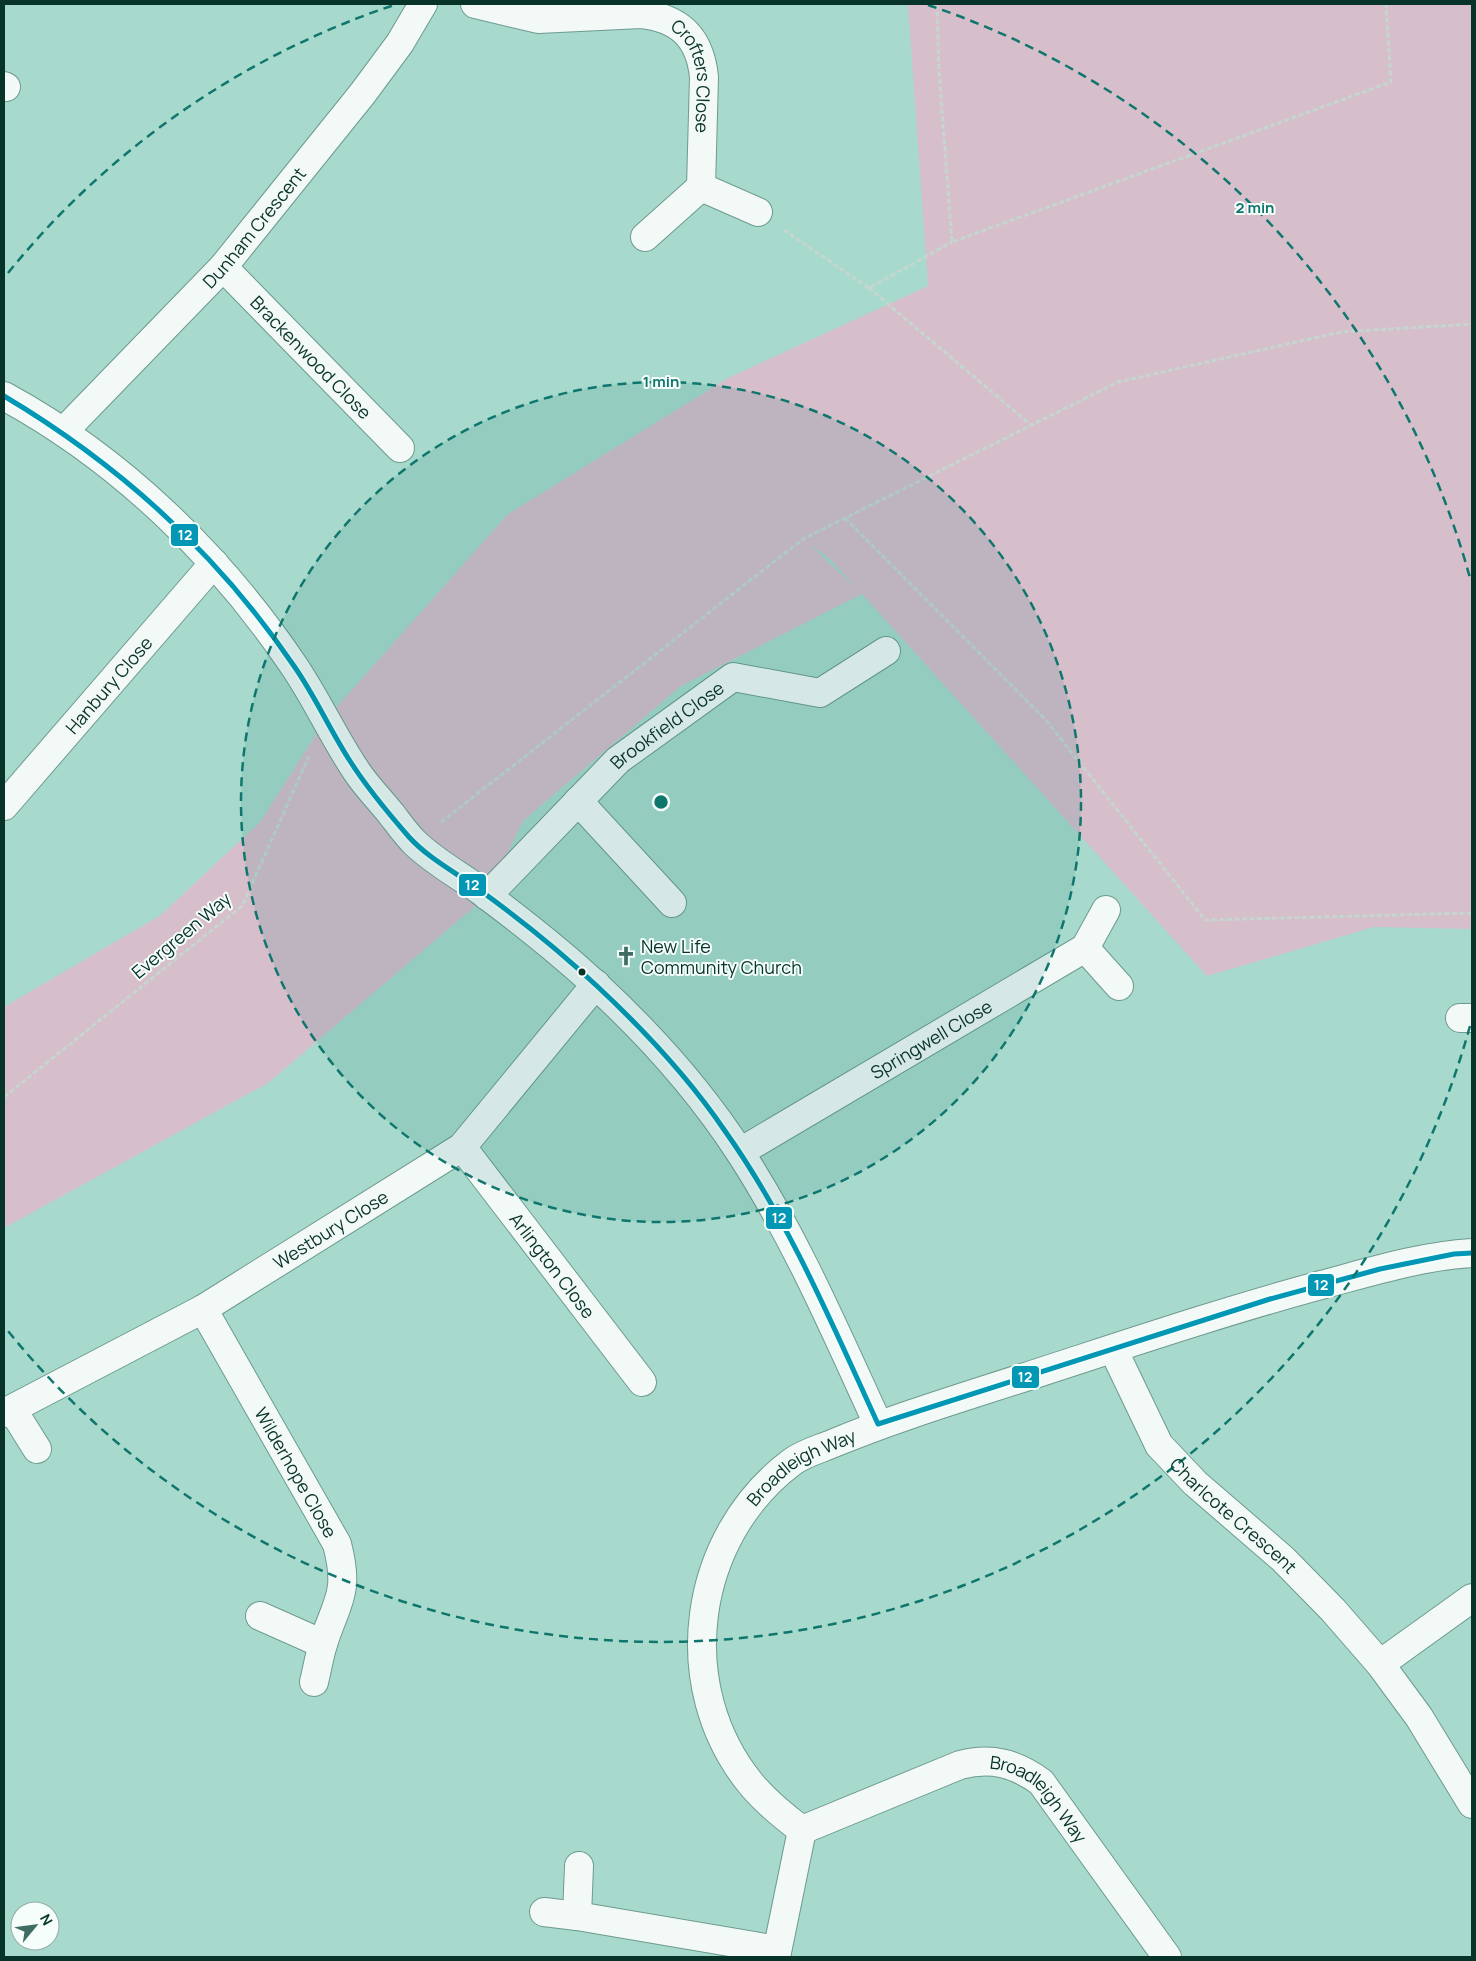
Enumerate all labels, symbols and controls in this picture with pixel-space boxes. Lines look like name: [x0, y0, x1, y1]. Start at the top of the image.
street label: Crofters Close: [667, 13, 716, 133]
street label: Dunham Crescent: [197, 162, 311, 293]
text: 2 min: [1235, 197, 1275, 218]
street label: Brackenwood Close: [245, 290, 377, 424]
text: 1 min: [643, 371, 679, 392]
line badge: 12: [170, 523, 199, 547]
text: 12: [178, 525, 192, 544]
street label: Hanbury Close: [60, 631, 157, 739]
street label: Brookfield Close: [604, 676, 729, 774]
centre of rings: [652, 793, 670, 811]
line badge: 12: [458, 873, 487, 897]
text: 12: [465, 875, 479, 894]
street label: Evergreen Way: [126, 886, 236, 984]
place label: New Life Community Church: [641, 934, 802, 979]
church icon: New Life Community Church: [615, 945, 637, 967]
unlabelled marker: [577, 967, 587, 977]
street label: Springwell Close: [866, 994, 996, 1084]
street label: Westbury Close: [268, 1184, 393, 1274]
line badge: 12: [765, 1206, 793, 1230]
street label: Arlington Close: [504, 1208, 601, 1323]
text: 12: [772, 1208, 786, 1227]
line badge: 12: [1307, 1273, 1335, 1297]
text: 12: [1314, 1275, 1328, 1294]
line badge: 12: [1011, 1365, 1040, 1389]
text: 12: [1018, 1367, 1032, 1386]
street label: Wilderhope Close: [249, 1403, 343, 1542]
street label: Broadleigh Way: [741, 1423, 860, 1511]
street label: Charlcote Crescent: [1165, 1452, 1302, 1578]
street label: Broadleigh Way: [989, 1750, 1093, 1848]
north arrow: [10, 1901, 60, 1951]
text: N: [36, 1910, 58, 1928]

